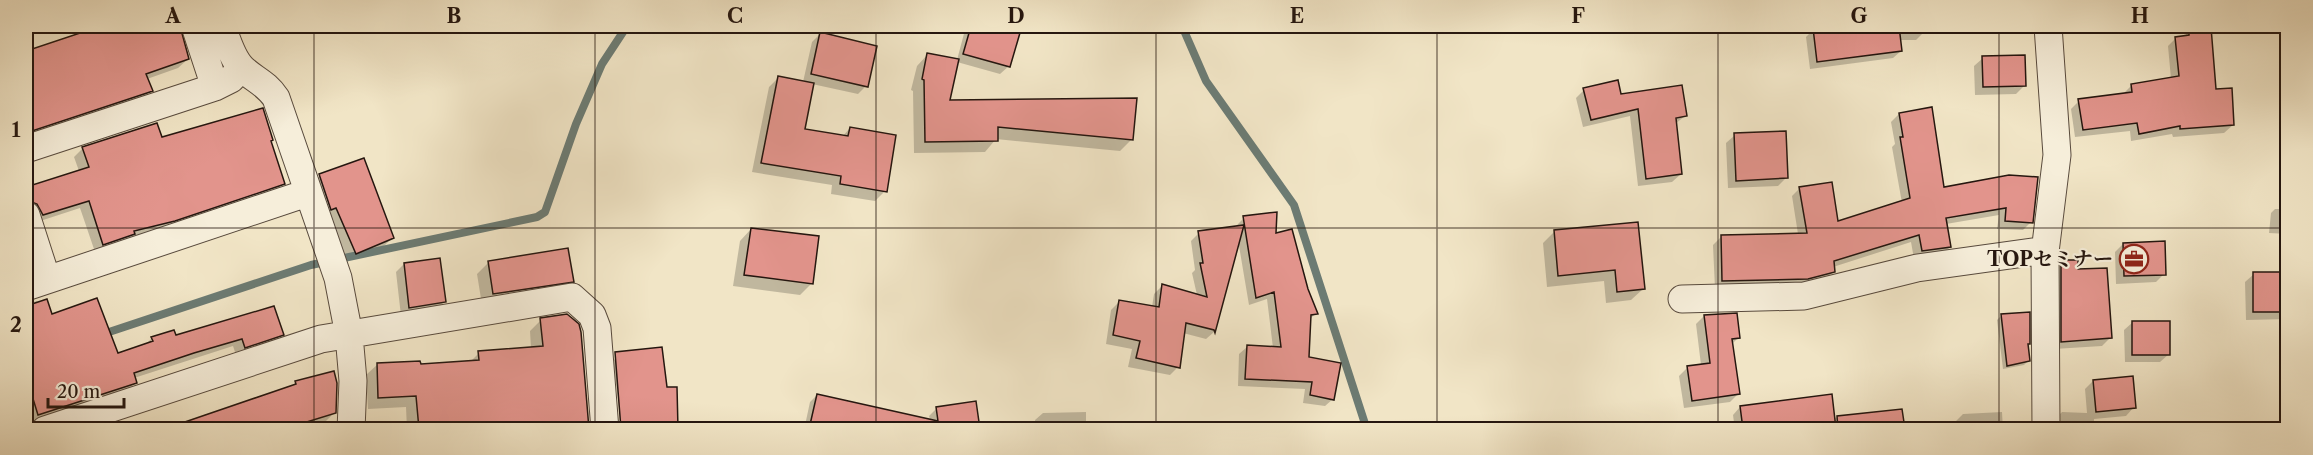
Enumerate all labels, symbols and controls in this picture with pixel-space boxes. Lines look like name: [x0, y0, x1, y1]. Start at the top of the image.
text: A: [164, 4, 181, 28]
text: B: [447, 4, 462, 28]
text: C: [727, 4, 743, 28]
text: D: [1007, 4, 1025, 28]
text: E: [1290, 4, 1304, 28]
text: F: [1571, 4, 1585, 28]
text: G: [1851, 4, 1868, 28]
text: H: [2131, 4, 2149, 28]
text: 1: [12, 118, 21, 142]
office icon: TOPセミナー: [2118, 243, 2150, 275]
place label: TOPセミナー: [1987, 247, 2113, 271]
text: 2: [10, 313, 22, 337]
scale bar: [48, 371, 124, 409]
text: 20 m: [57, 381, 101, 403]

